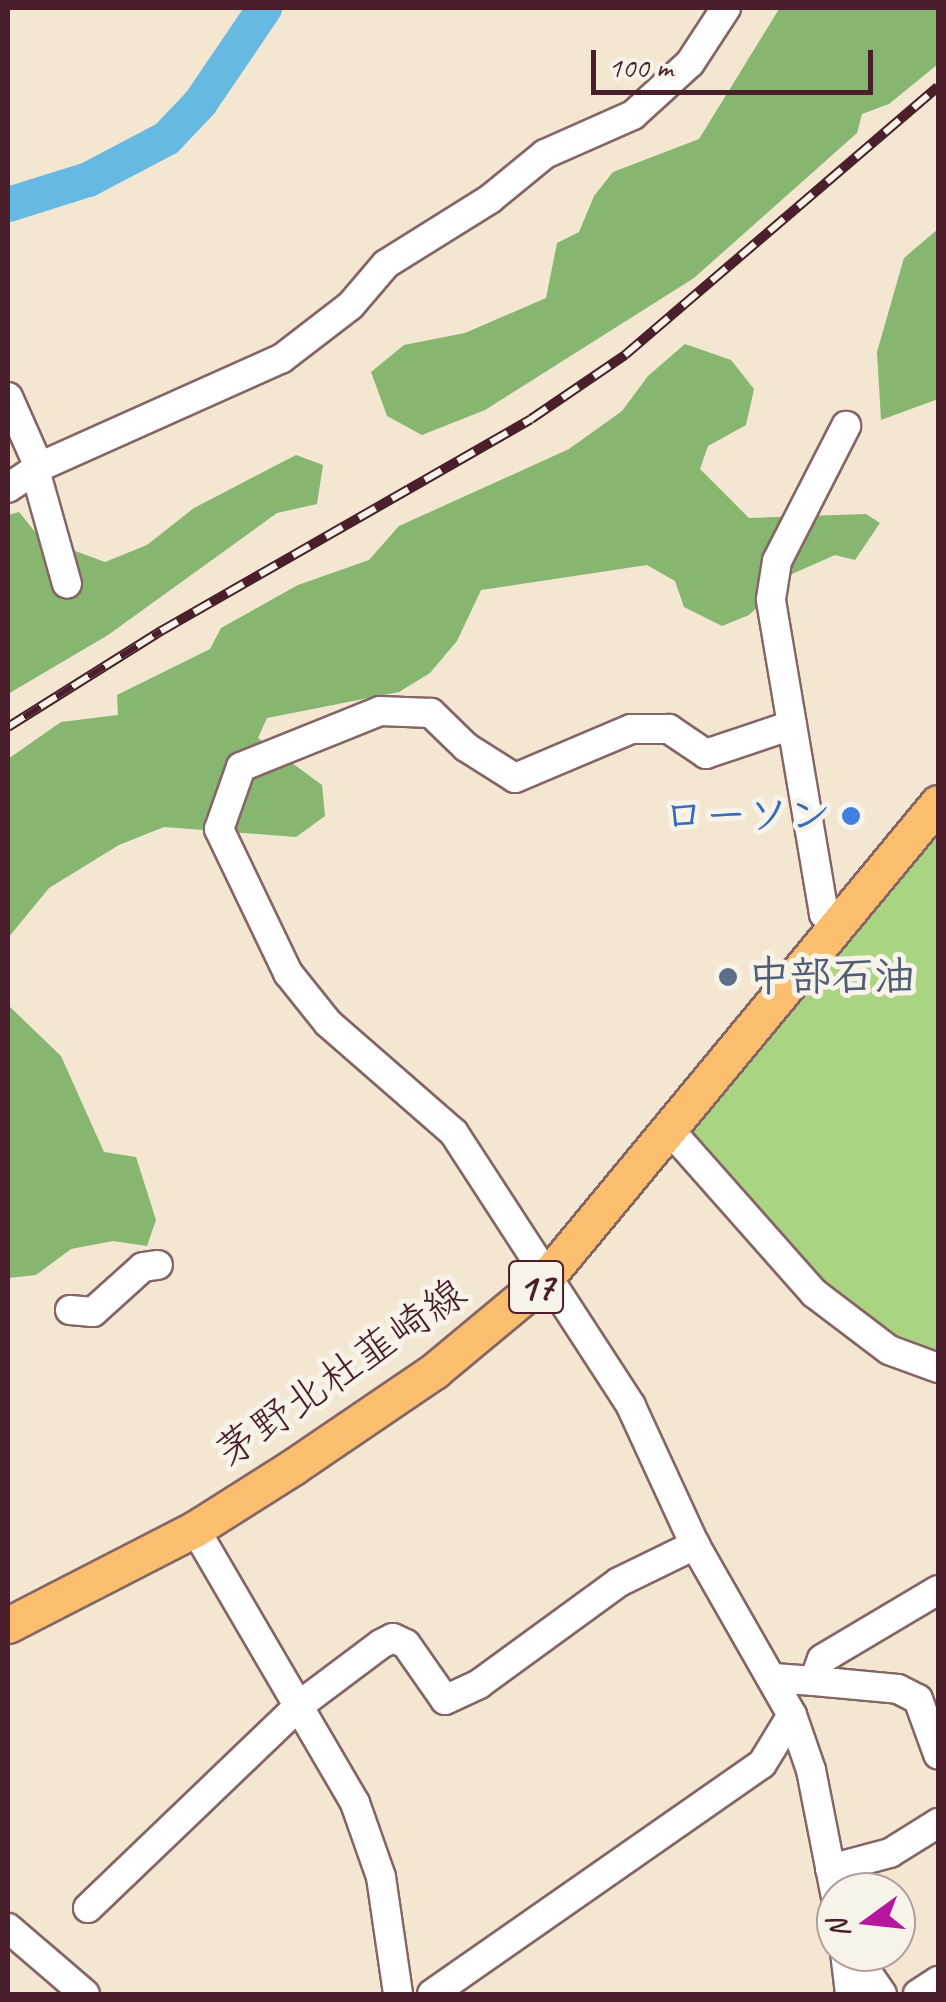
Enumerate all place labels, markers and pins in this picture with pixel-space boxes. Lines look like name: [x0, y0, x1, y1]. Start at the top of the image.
place label: ローソン: [663, 791, 831, 841]
marker: ローソン: [840, 805, 862, 827]
place label: 中部石油: [748, 952, 916, 1002]
marker: 中部石油: [717, 966, 739, 988]

